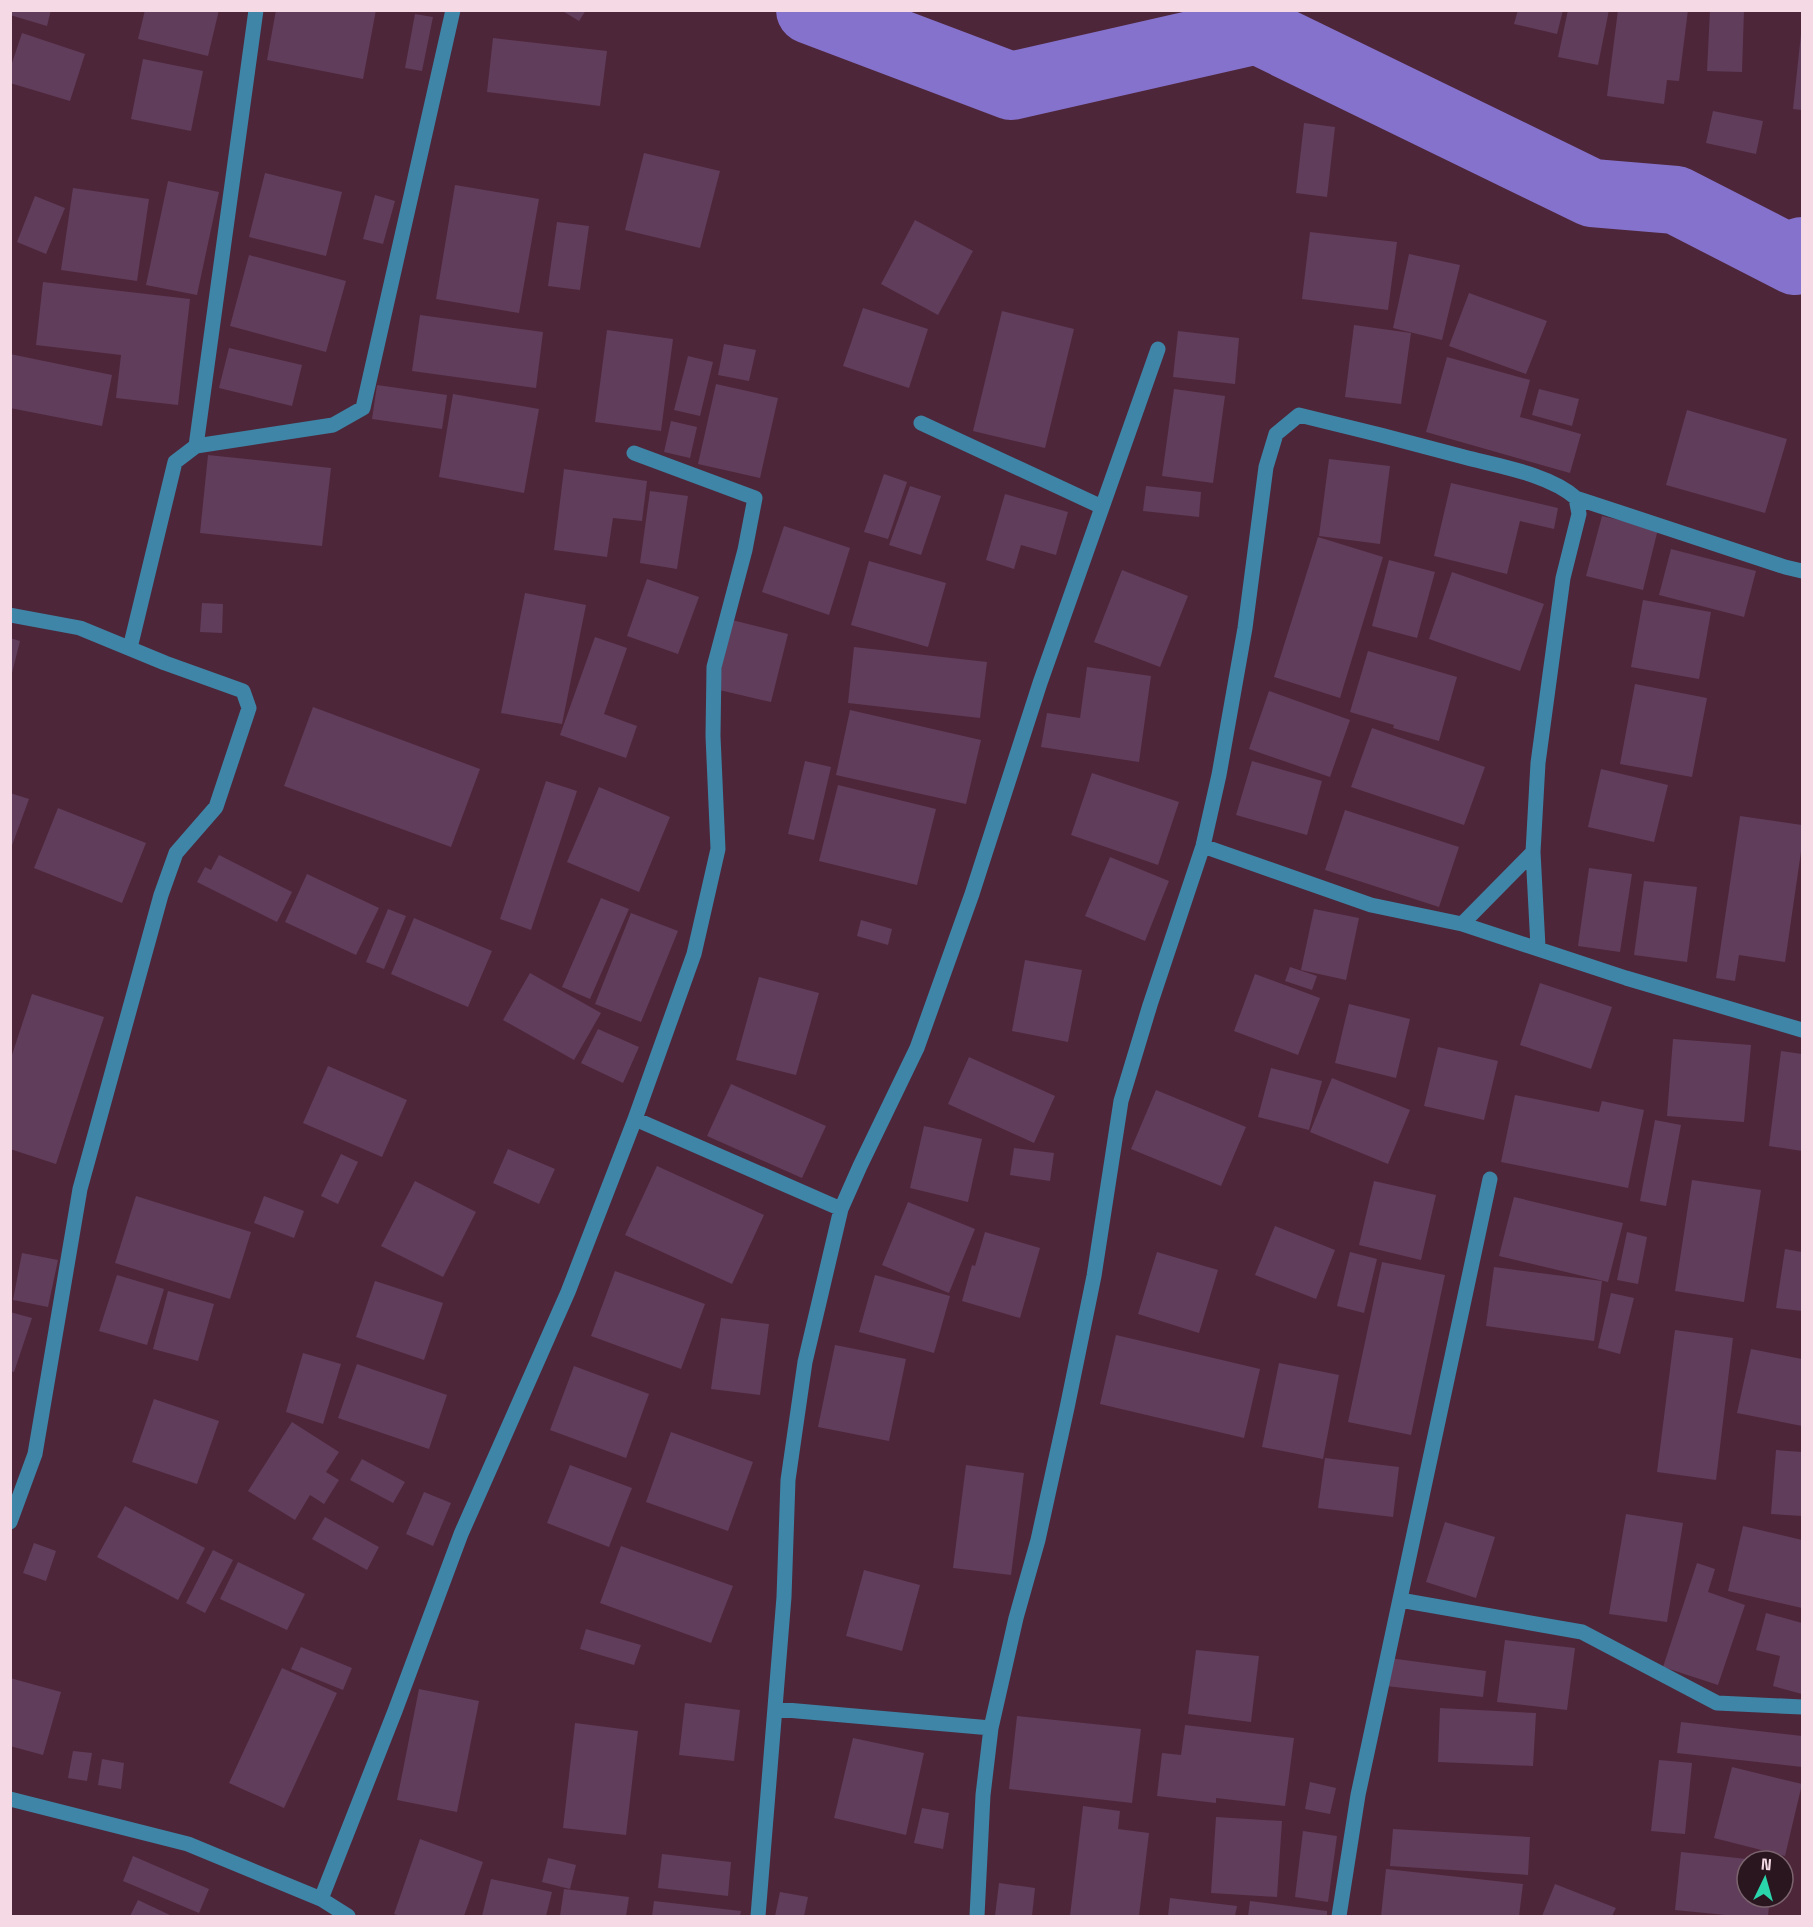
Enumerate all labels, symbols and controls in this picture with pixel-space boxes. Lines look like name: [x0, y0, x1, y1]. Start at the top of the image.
north arrow: [1735, 1849, 1795, 1909]
text: N: [1760, 1854, 1773, 1875]

